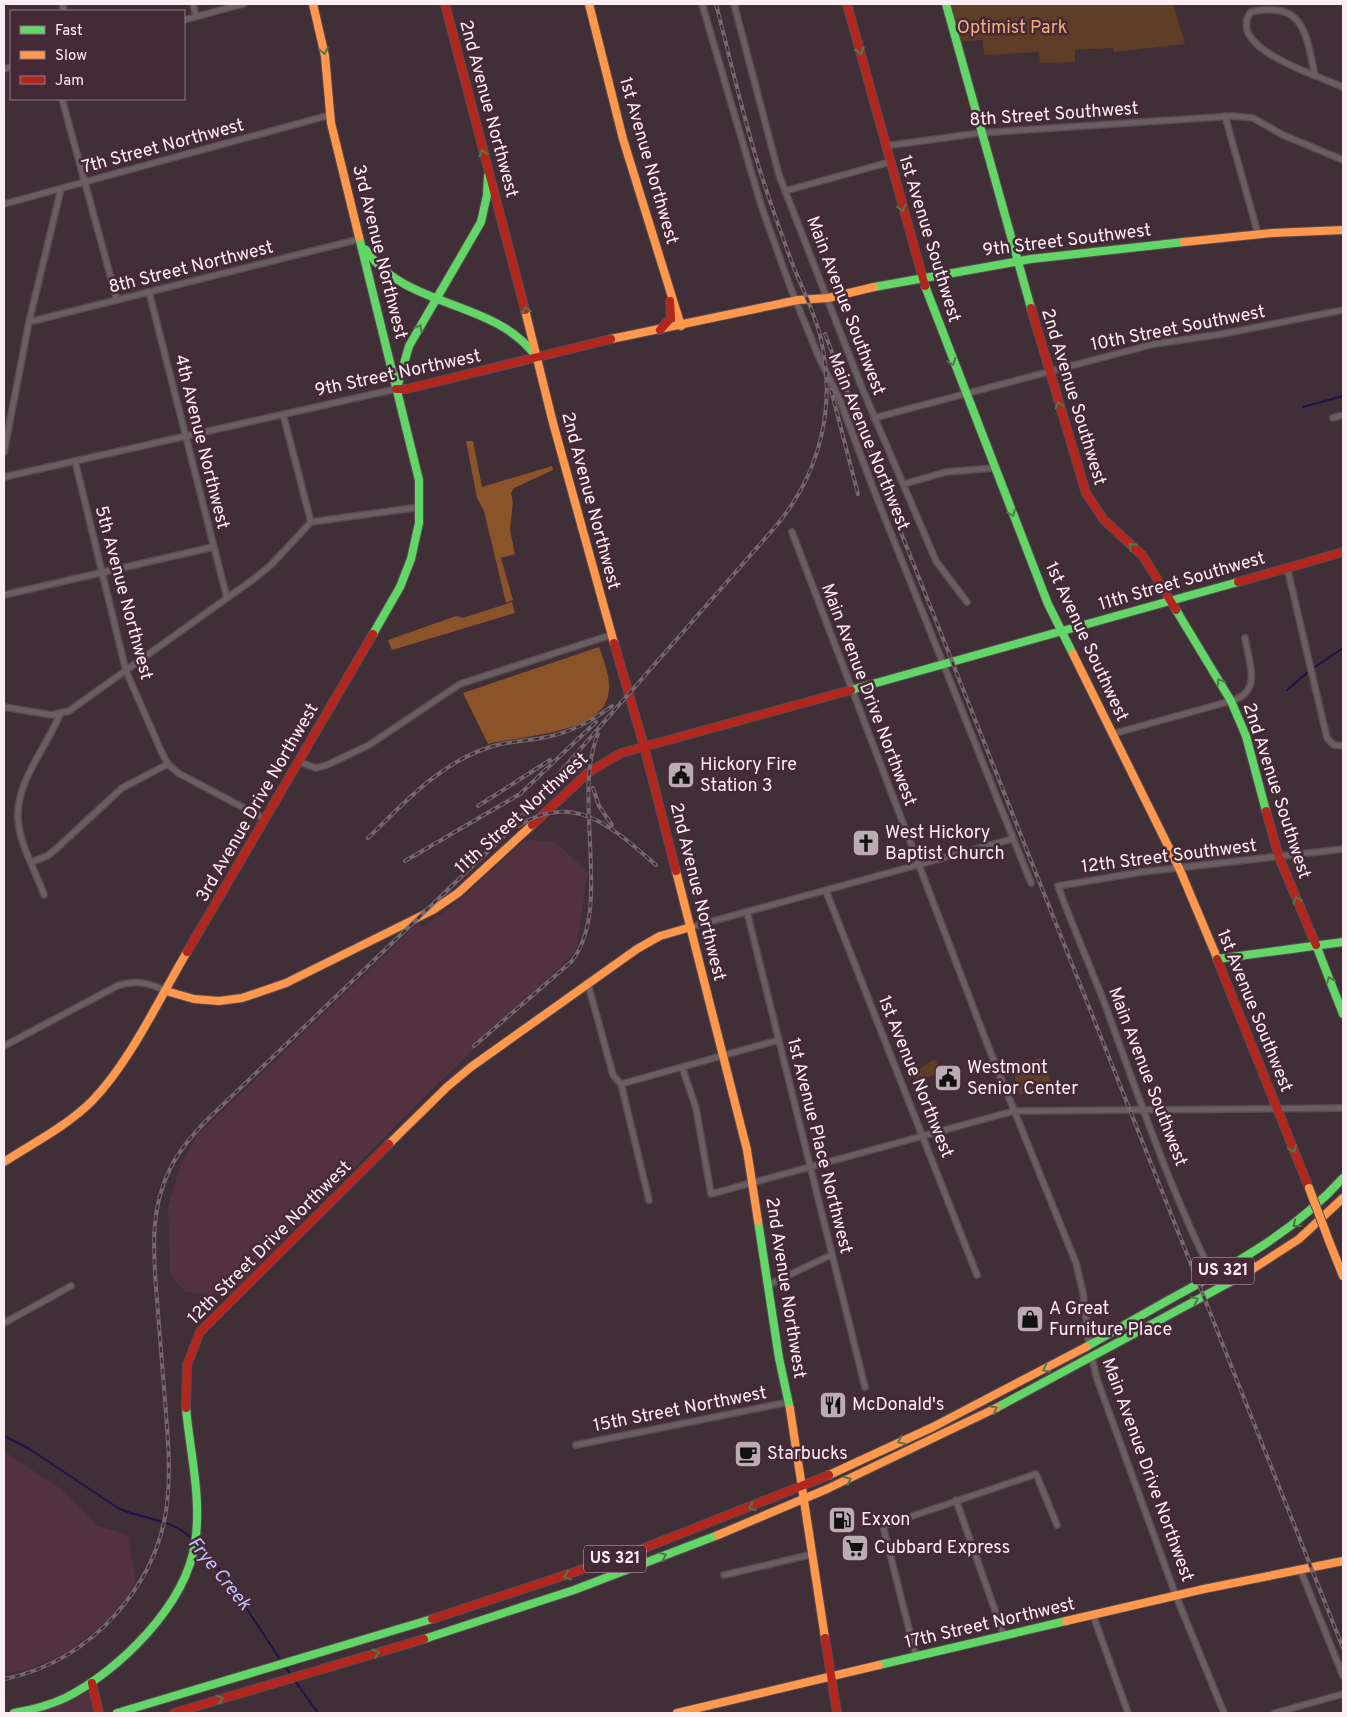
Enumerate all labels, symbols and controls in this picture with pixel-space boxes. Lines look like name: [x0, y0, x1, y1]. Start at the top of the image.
legend: [10, 10, 185, 100]
park label: Optimist Park: [957, 17, 1067, 40]
street label: 2nd Avenue Northwest: [453, 18, 523, 200]
text: Fast: [55, 22, 83, 41]
one-way arrow: [854, 46, 865, 55]
text: Slow: [55, 47, 87, 66]
one-way arrow: [318, 47, 329, 56]
text: Jam: [55, 72, 84, 91]
street label: 1st Avenue Northwest: [613, 75, 683, 247]
street label: 8th Street Southwest: [969, 98, 1139, 132]
street label: 7th Street Northwest: [79, 114, 247, 180]
one-way arrow: [478, 149, 489, 158]
street label: 1st Avenue Southwest: [893, 153, 965, 325]
street label: 3rd Avenue Northwest: [346, 162, 412, 342]
one-way arrow: [896, 203, 907, 212]
street label: Main Avenue Southwest: [800, 213, 890, 399]
street label: 9th Street Southwest: [981, 219, 1153, 263]
street label: 8th Street Northwest: [106, 236, 276, 300]
street label: 10th Street Southwest: [1089, 301, 1267, 357]
one-way arrow: [521, 306, 532, 314]
street label: 2nd Avenue Southwest: [1035, 306, 1111, 488]
one-way arrow: [413, 324, 423, 333]
street label: 9th Street Northwest: [313, 345, 483, 403]
street label: Main Avenue Northwest: [822, 350, 914, 534]
street label: 4th Avenue Northwest: [168, 352, 234, 532]
one-way arrow: [946, 357, 957, 366]
one-way arrow: [1054, 402, 1064, 410]
street label: 2nd Avenue Northwest: [555, 410, 625, 592]
street label: 5th Avenue Northwest: [89, 503, 157, 683]
one-way arrow: [1006, 508, 1016, 517]
one-way arrow: [1129, 542, 1138, 551]
street label: 11th Street Southwest: [1096, 547, 1268, 617]
street label: 1st Avenue Southwest: [1039, 558, 1133, 726]
street label: Main Avenue Drive Northwest: [815, 580, 921, 810]
one-way arrow: [1216, 679, 1226, 688]
street label: 3rd Avenue Drive Northwest: [192, 699, 324, 907]
street label: 2nd Avenue Southwest: [1237, 700, 1315, 882]
street label: 11th Street Northwest: [451, 748, 593, 880]
place label: Hickory Fire Station 3: [700, 754, 797, 798]
public building icon: Hickory Fire Station 3: [666, 760, 696, 790]
street label: 2nd Avenue Northwest: [664, 800, 730, 984]
place label: West Hickory Baptist Church: [885, 822, 1005, 866]
church icon: West Hickory Baptist Church: [851, 828, 881, 858]
street label: 12th Street Southwest: [1080, 835, 1258, 879]
one-way arrow: [1293, 896, 1303, 905]
street label: 1st Avenue Southwest: [1211, 926, 1297, 1096]
one-way arrow: [1325, 976, 1336, 985]
street label: Main Avenue Southwest: [1102, 984, 1192, 1170]
street label: 1st Avenue Northwest: [872, 992, 958, 1162]
street label: 1st Avenue Place Northwest: [781, 1036, 857, 1256]
place label: Westmont Senior Center: [967, 1057, 1078, 1101]
public building icon: Westmont Senior Center: [933, 1063, 963, 1093]
one-way arrow: [1287, 1144, 1297, 1153]
street label: 12th Street Drive Northwest: [183, 1156, 357, 1330]
street label: 2nd Avenue Northwest: [759, 1196, 811, 1380]
one-way arrow: [1292, 1218, 1302, 1227]
road number: US 321: [1192, 1258, 1254, 1284]
one-way arrow: [1190, 1296, 1199, 1306]
place label: A Great Furniture Place: [1049, 1298, 1172, 1342]
shop icon: A Great Furniture Place: [1015, 1304, 1045, 1334]
street label: Main Avenue Drive Northwest: [1096, 1355, 1198, 1585]
one-way arrow: [1042, 1363, 1051, 1374]
street label: 15th Street Northwest: [591, 1382, 769, 1438]
restaurant icon: McDonald's: [818, 1390, 848, 1420]
place label: McDonald's: [852, 1394, 944, 1417]
one-way arrow: [989, 1405, 998, 1415]
one-way arrow: [897, 1435, 906, 1445]
cafe icon: Starbucks: [733, 1439, 763, 1469]
place label: Starbucks: [767, 1443, 848, 1466]
one-way arrow: [843, 1476, 852, 1487]
one-way arrow: [748, 1501, 757, 1511]
fuel station icon: Exxon: [827, 1505, 857, 1535]
place label: Exxon: [861, 1509, 910, 1532]
water label: Frye Creek: [182, 1532, 256, 1616]
supermarket icon: Cubbard Express: [840, 1533, 870, 1563]
place label: Cubbard Express: [874, 1537, 1010, 1560]
road number: US 321: [584, 1546, 646, 1572]
one-way arrow: [658, 1552, 667, 1563]
one-way arrow: [563, 1570, 572, 1580]
street label: 17th Street Northwest: [903, 1593, 1077, 1655]
one-way arrow: [372, 1649, 380, 1659]
one-way arrow: [216, 1695, 224, 1705]

